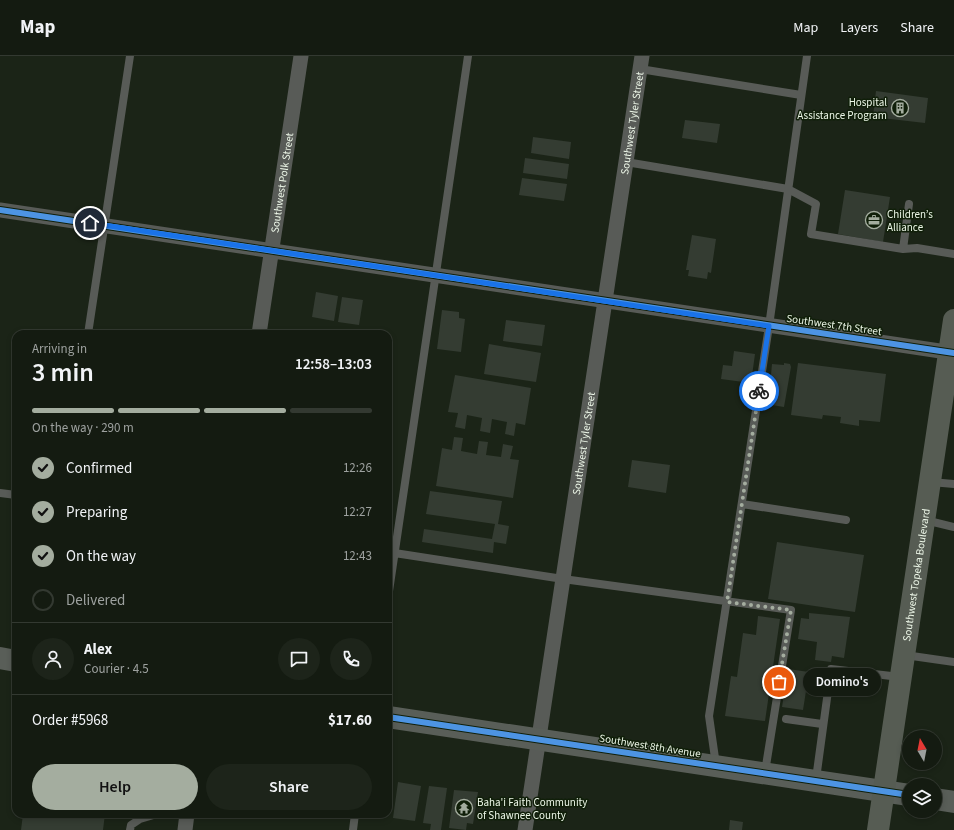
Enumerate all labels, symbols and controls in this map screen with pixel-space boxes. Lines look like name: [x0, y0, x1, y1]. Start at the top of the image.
text: Map: [20, 14, 55, 41]
text: Map: [793, 18, 818, 38]
text: Layers: [840, 18, 878, 38]
text: Share: [900, 18, 934, 38]
street label: Southwest Tyler Street: [617, 70, 647, 175]
place label: Hospital Assistance Program: [797, 95, 887, 123]
building icon: Hospital Assistance Program: [890, 98, 910, 118]
street label: Southwest Polk Street: [267, 131, 297, 234]
pin: [73, 206, 107, 240]
place label: Children’s Alliance: [887, 207, 933, 235]
office icon: Children’s Alliance: [864, 210, 884, 230]
icon: home: [79, 212, 101, 234]
street label: Southwest 7th Street: [785, 311, 883, 339]
text: Arriving in: [32, 340, 87, 358]
text: 3 min: [32, 354, 94, 391]
text: 12:58–13:03: [295, 354, 372, 375]
courier: [739, 371, 779, 411]
icon: bike: [748, 380, 770, 402]
street label: Southwest Tyler Street: [568, 391, 599, 496]
text: On the way · 290 m: [32, 419, 134, 437]
icon: check: [32, 457, 54, 479]
text: Confirmed: [66, 458, 132, 479]
text: 12:26: [343, 459, 372, 477]
icon: check: [32, 501, 54, 523]
text: Preparing: [66, 502, 127, 523]
text: 12:27: [343, 503, 372, 521]
street label: Southwest Topeka Boulevard: [899, 507, 933, 642]
icon: check: [32, 545, 54, 567]
text: On the way: [66, 546, 136, 567]
text: 12:43: [343, 547, 372, 565]
text: Delivered: [66, 590, 125, 611]
button: person: [32, 638, 74, 680]
button: chat: [278, 638, 320, 680]
button: phone: [330, 638, 372, 680]
text: Alex: [84, 639, 112, 660]
text: Courier · 4.5: [84, 660, 149, 678]
pin: [762, 665, 796, 699]
callout: Domino's: [803, 668, 881, 696]
icon: bag: [768, 671, 790, 693]
text: Domino's: [816, 673, 868, 691]
text: Order #5968: [32, 710, 108, 731]
text: $17.60: [328, 710, 372, 731]
north arrow: [902, 730, 942, 770]
map controls: [902, 730, 942, 818]
street label: Southwest 8th Avenue: [598, 731, 702, 762]
button: Help: [32, 764, 198, 810]
button: Share: [206, 764, 372, 810]
button: layers: [902, 778, 942, 818]
place label: Baha'i Faith Community of Shawnee County: [477, 795, 587, 823]
temple icon: Baha'i Faith Community of Shawnee County: [454, 798, 474, 818]

